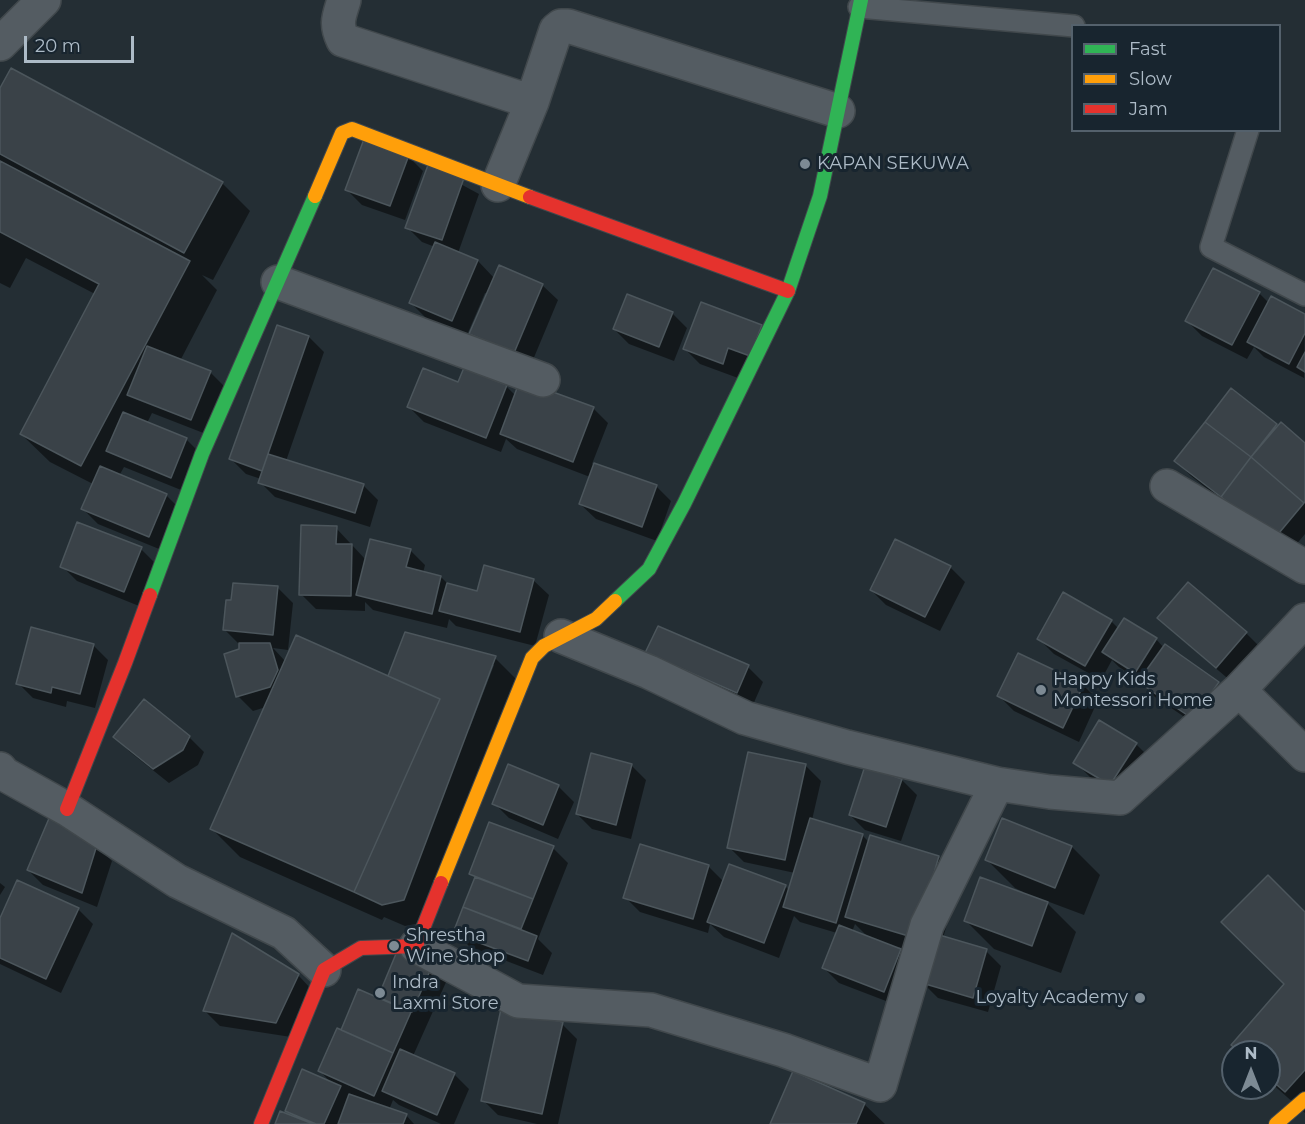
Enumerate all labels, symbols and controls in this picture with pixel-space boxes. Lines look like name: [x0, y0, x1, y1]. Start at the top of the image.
scale bar: [27, 24, 136, 62]
legend: [1071, 24, 1281, 132]
text: 20 m: [35, 35, 81, 57]
text: Fast: [1129, 38, 1167, 60]
text: Slow: [1129, 68, 1172, 90]
text: Jam: [1129, 98, 1168, 120]
place label: KAPAN SEKUWA: [817, 153, 969, 175]
marker: KAPAN SEKUWA: [798, 157, 812, 171]
place label: Happy Kids Montessori Home: [1053, 669, 1213, 712]
marker: Happy Kids Montessori Home: [1034, 683, 1048, 697]
place label: Shrestha Wine Shop: [406, 925, 505, 968]
marker: Shrestha Wine Shop: [387, 939, 401, 953]
place label: Indra Laxmi Store: [392, 972, 499, 1014]
marker: Indra Laxmi Store: [373, 986, 387, 1000]
place label: Loyalty Academy: [976, 987, 1128, 1009]
marker: Loyalty Academy: [1133, 991, 1147, 1005]
north arrow: [1221, 1040, 1281, 1100]
text: N: [1245, 1044, 1257, 1063]

